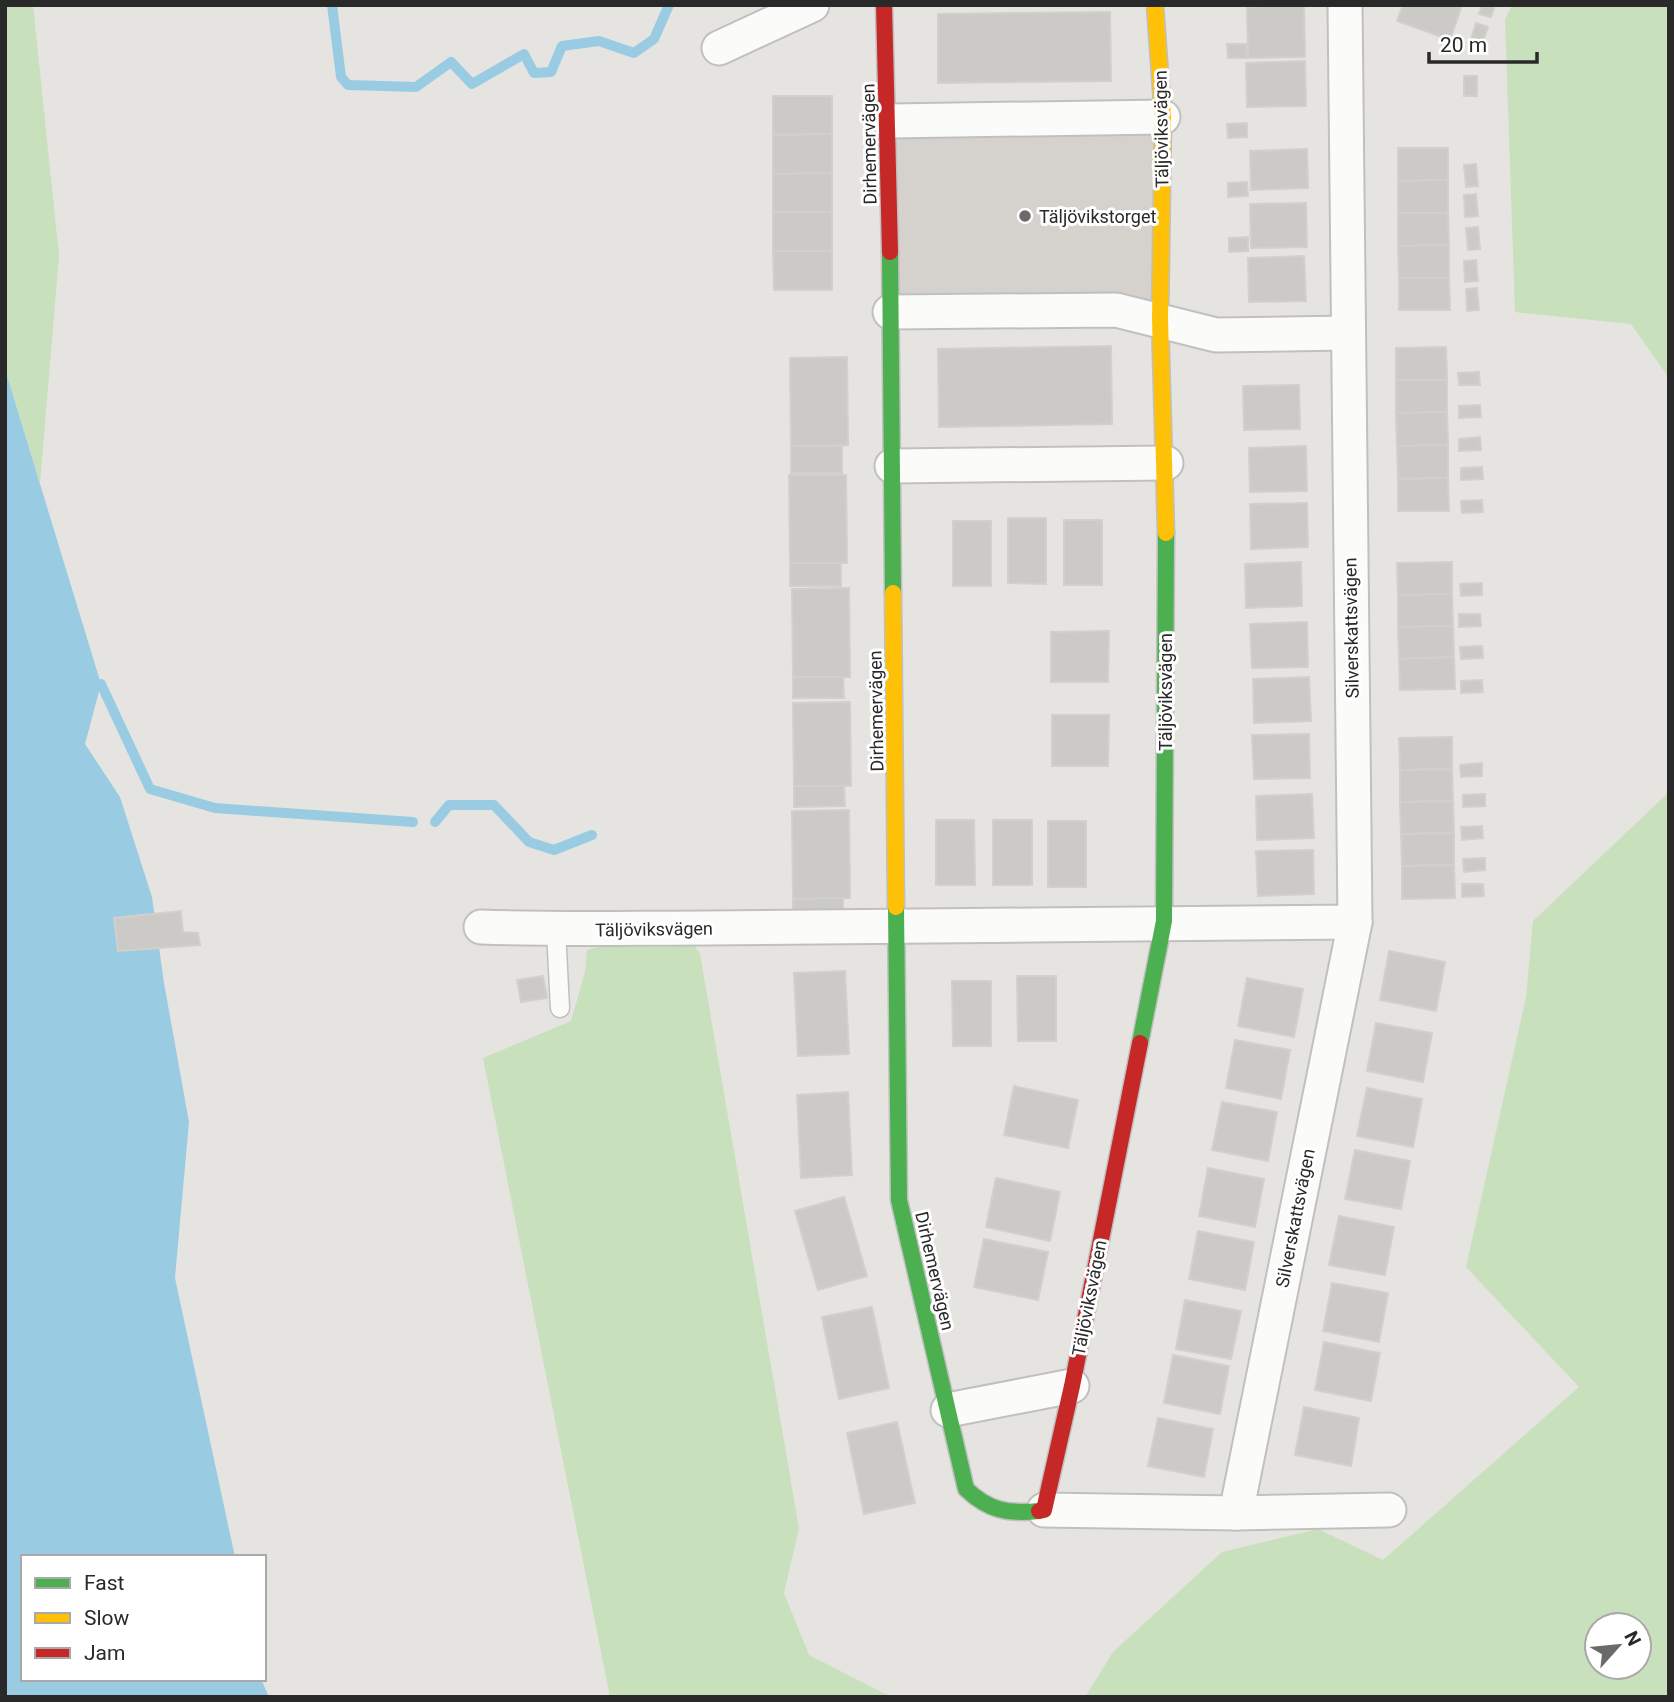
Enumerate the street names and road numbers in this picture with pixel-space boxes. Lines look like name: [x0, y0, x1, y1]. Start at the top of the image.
street label: Täljöviksvägen: [1149, 70, 1173, 188]
street label: Dirhemervägen: [857, 83, 881, 205]
street label: Silverskattsvägen: [1339, 557, 1363, 699]
street label: Täljöviksvägen: [1155, 633, 1176, 751]
street label: Dirhemervägen: [864, 650, 888, 772]
street label: Täljöviksvägen: [595, 917, 713, 941]
street label: Silverskattsvägen: [1271, 1147, 1319, 1289]
street label: Dirhemervägen: [911, 1210, 959, 1332]
street label: Täljöviksvägen: [1067, 1238, 1111, 1358]

